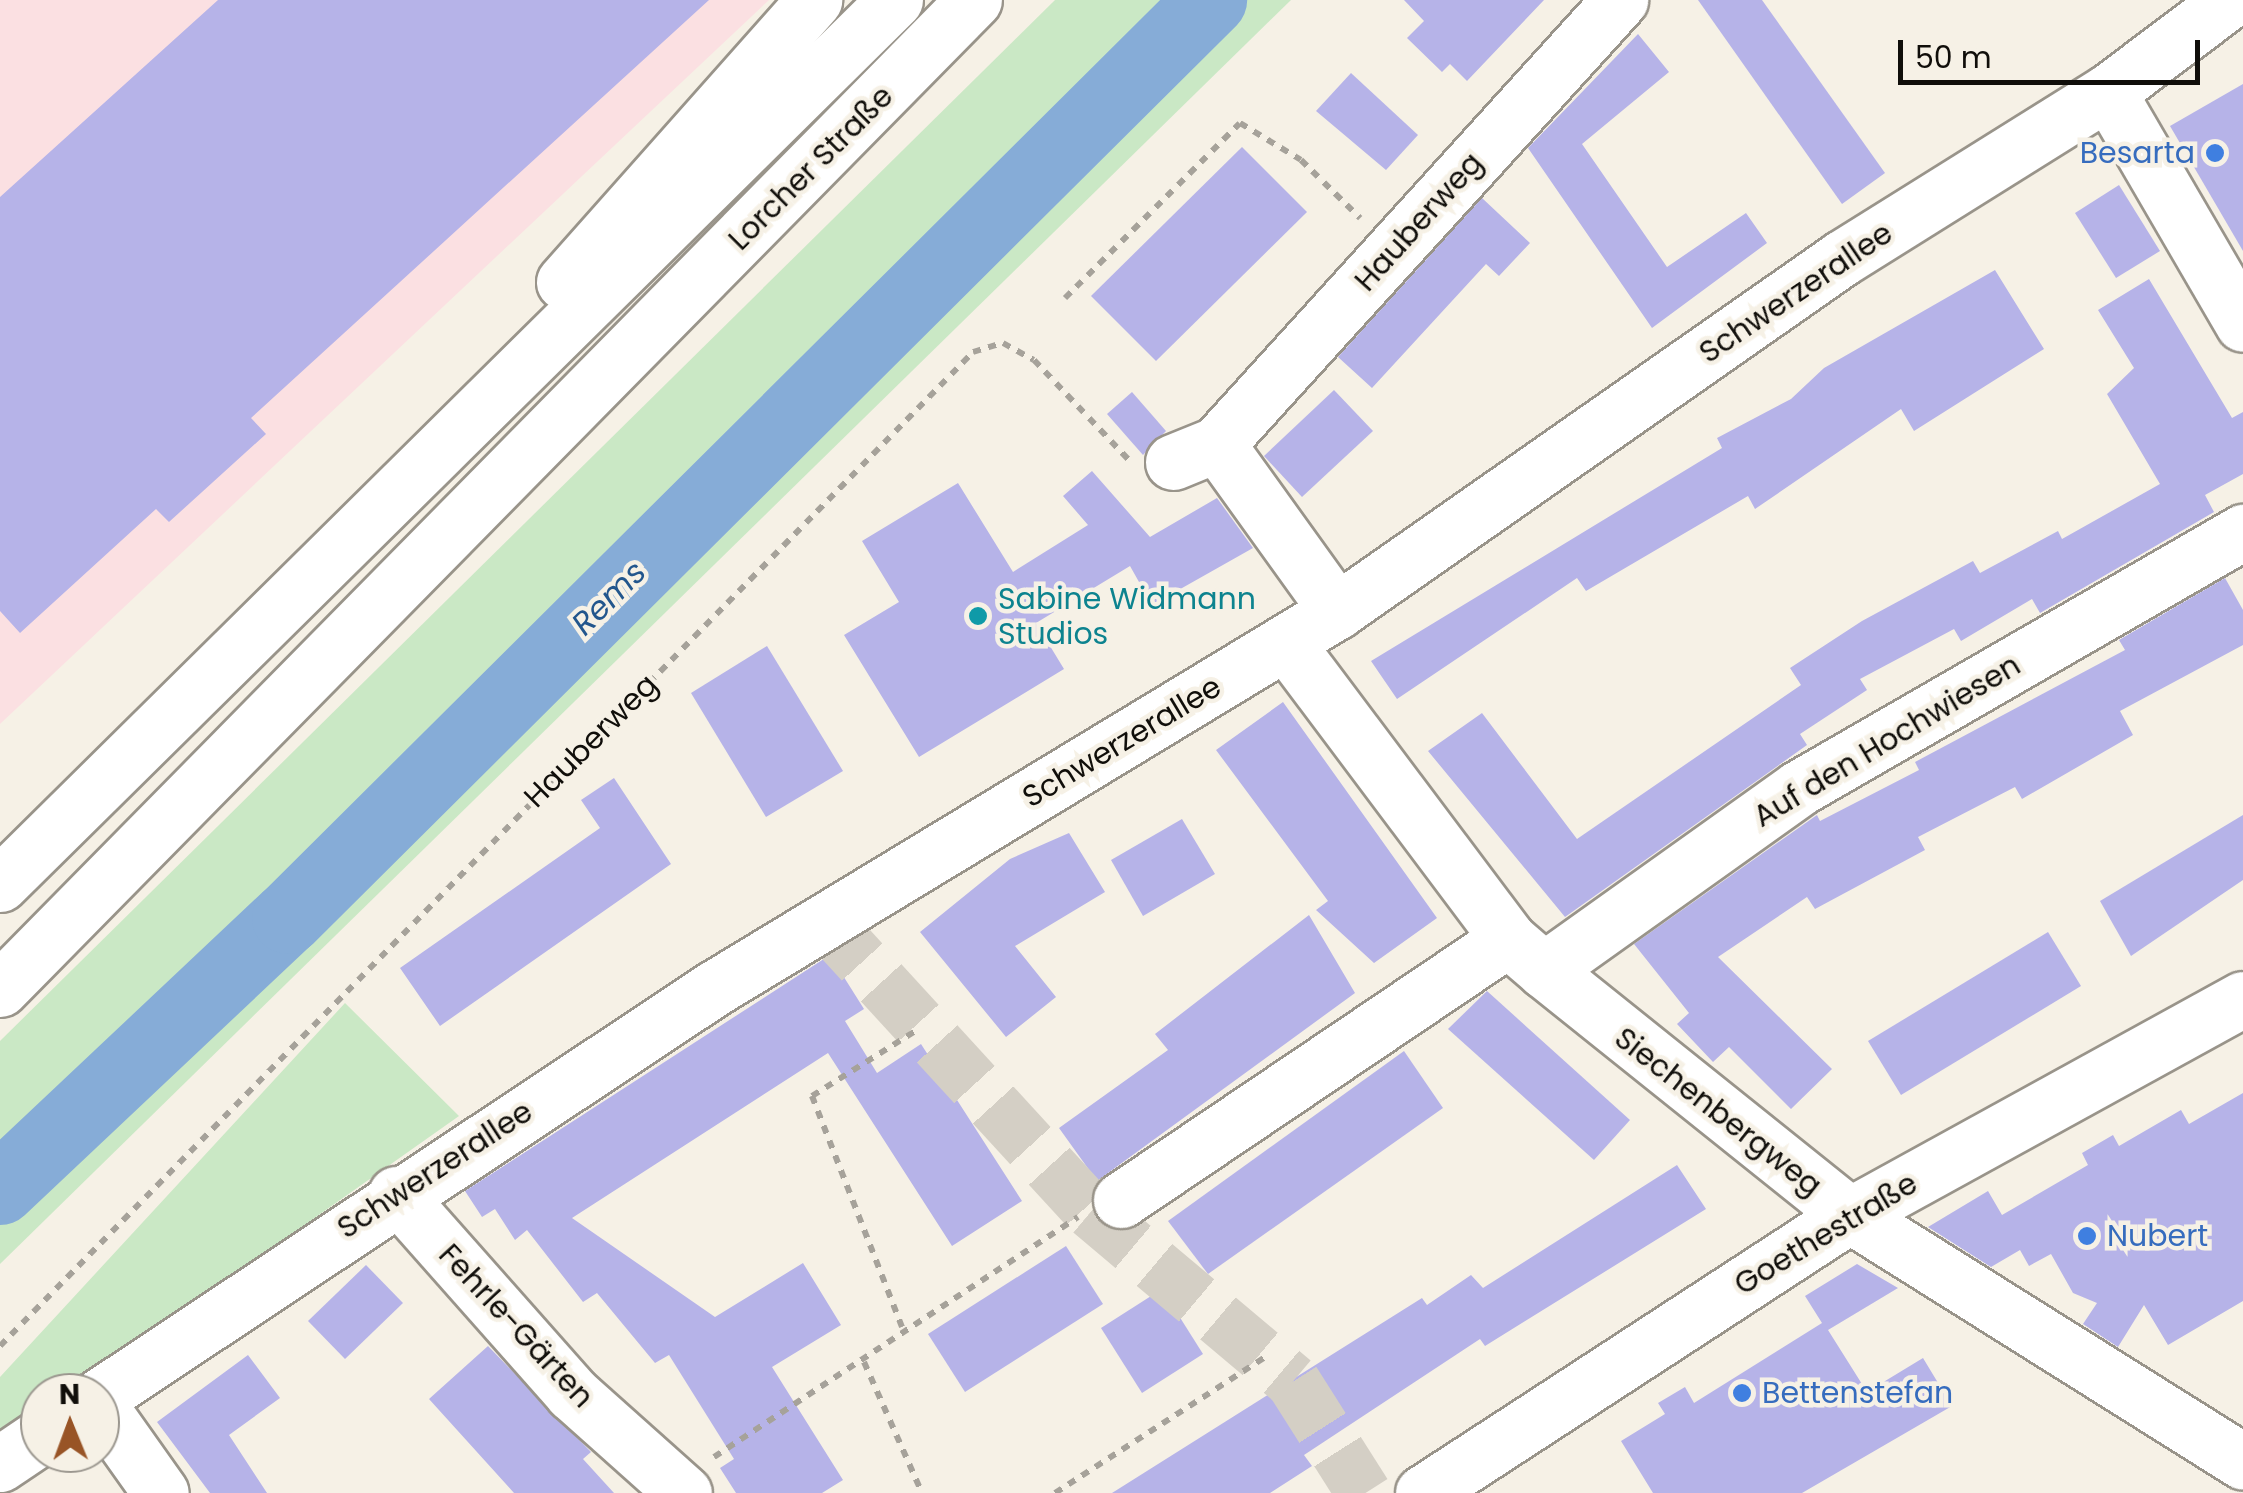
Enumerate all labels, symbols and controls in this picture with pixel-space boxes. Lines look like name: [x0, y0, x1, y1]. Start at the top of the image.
scale bar: [1903, 20, 2206, 82]
text: 50 m: [1915, 36, 1992, 79]
street label: Lorcher Straße: [721, 78, 901, 258]
place label: Besarta: [2080, 135, 2195, 171]
marker: Besarta: [2204, 142, 2226, 164]
street label: Hauberweg: [1347, 145, 1491, 299]
street label: Schwerzerallee: [1693, 215, 1899, 371]
water label: Rems: [564, 553, 654, 643]
place label: Sabine Widmann Studios: [998, 581, 1256, 652]
marker: Sabine Widmann Studios: [967, 605, 989, 627]
street label: Auf den Hochwiesen: [1747, 647, 2027, 835]
street label: Hauberweg: [517, 667, 665, 815]
street label: Schwerzerallee: [1016, 669, 1228, 815]
street label: Siechenbergweg: [1607, 1020, 1829, 1204]
street label: Schwerzerallee: [331, 1094, 539, 1246]
street label: Goethestraße: [1728, 1165, 1924, 1303]
place label: Nubert: [2107, 1218, 2208, 1254]
marker: Nubert: [2076, 1225, 2098, 1247]
street label: Fehrle-Gärten: [431, 1237, 601, 1415]
north arrow: [20, 1373, 120, 1473]
text: N: [59, 1375, 80, 1414]
place label: Bettenstefan: [1762, 1375, 1953, 1411]
marker: Bettenstefan: [1731, 1382, 1753, 1404]

